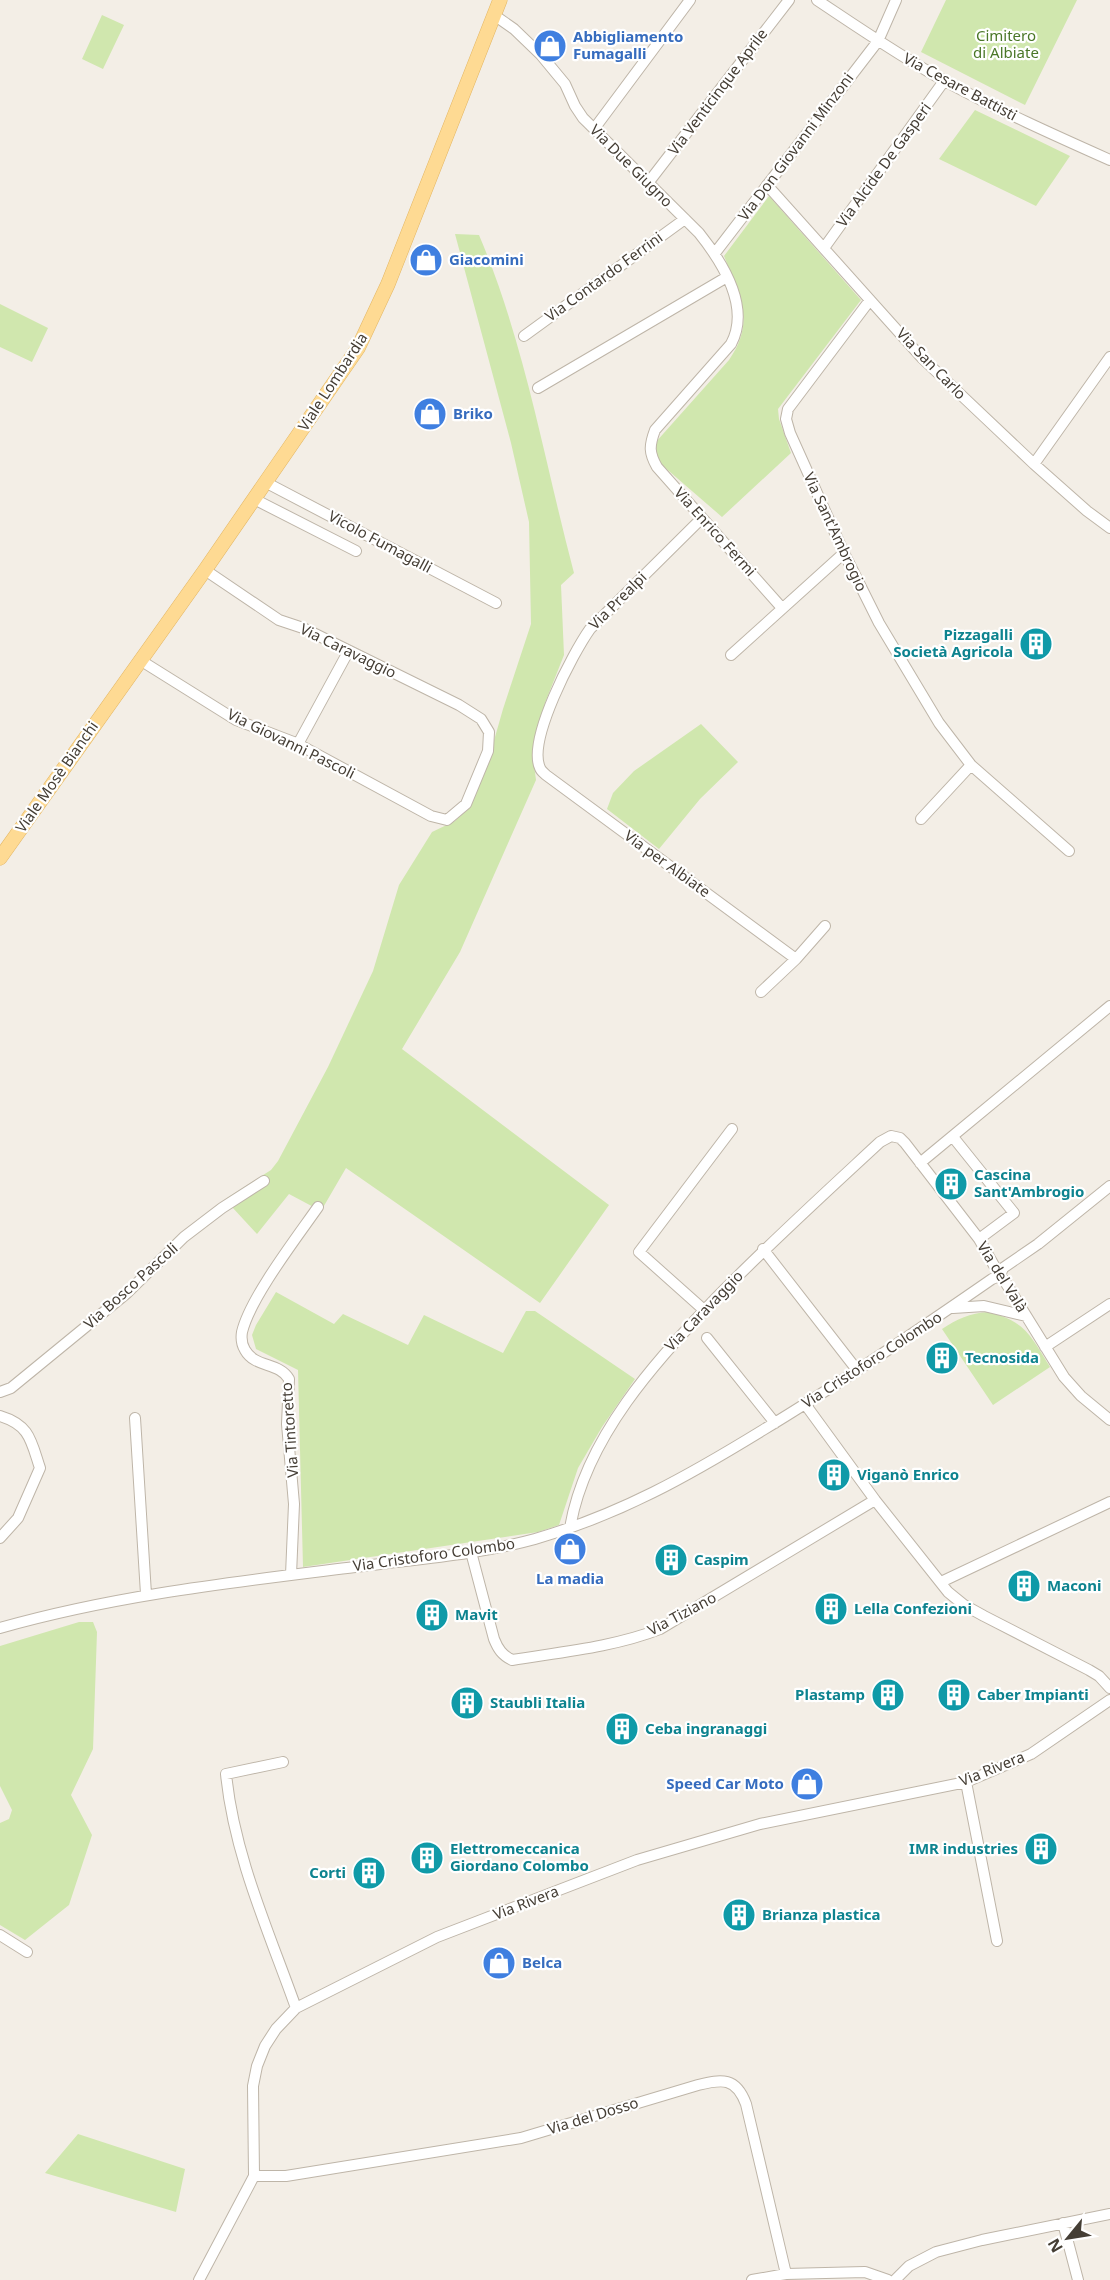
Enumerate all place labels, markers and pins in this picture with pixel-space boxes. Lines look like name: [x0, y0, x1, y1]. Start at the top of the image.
place label: Abbigliamento Fumagalli: [573, 26, 683, 63]
shop icon: Abbigliamento Fumagalli: [532, 28, 568, 64]
shop icon: Giacomini: [408, 242, 444, 278]
place label: Giacomini: [449, 249, 524, 269]
shop icon: Briko: [412, 396, 448, 432]
place label: Briko: [453, 403, 493, 423]
place label: Pizzagalli Società Agricola: [893, 624, 1013, 661]
building icon: Pizzagalli Società Agricola: [1018, 626, 1054, 662]
place label: Cascina Sant'Ambrogio: [974, 1164, 1084, 1201]
building icon: Cascina Sant'Ambrogio: [933, 1166, 969, 1202]
building icon: Tecnosida: [924, 1340, 960, 1376]
place label: Tecnosida: [965, 1347, 1039, 1367]
building icon: Viganò Enrico: [816, 1457, 852, 1493]
place label: Viganò Enrico: [857, 1464, 959, 1484]
shop icon: La madia: [552, 1531, 588, 1567]
building icon: Caspim: [653, 1542, 689, 1578]
place label: Caspim: [694, 1549, 749, 1569]
place label: La madia: [536, 1568, 604, 1588]
building icon: Maconi: [1006, 1568, 1042, 1604]
place label: Maconi: [1047, 1575, 1101, 1595]
building icon: Lella Confezioni: [813, 1591, 849, 1627]
building icon: Mavit: [414, 1597, 450, 1633]
place label: Lella Confezioni: [854, 1598, 972, 1618]
place label: Mavit: [455, 1604, 498, 1624]
building icon: Plastamp: [870, 1677, 906, 1713]
building icon: Caber Impianti: [936, 1677, 972, 1713]
place label: Plastamp: [795, 1684, 865, 1704]
place label: Caber Impianti: [977, 1684, 1089, 1704]
building icon: Staubli Italia: [449, 1685, 485, 1721]
place label: Staubli Italia: [490, 1692, 585, 1712]
building icon: Ceba ingranaggi: [604, 1711, 640, 1747]
place label: Ceba ingranaggi: [645, 1718, 767, 1738]
shop icon: Speed Car Moto: [789, 1766, 825, 1802]
place label: Speed Car Moto: [666, 1773, 784, 1793]
building icon: IMR industries: [1023, 1831, 1059, 1867]
place label: Elettromeccanica Giordano Colombo: [450, 1838, 589, 1875]
place label: IMR industries: [909, 1838, 1018, 1858]
building icon: Elettromeccanica Giordano Colombo: [409, 1840, 445, 1876]
building icon: Corti: [351, 1855, 387, 1891]
place label: Corti: [309, 1862, 346, 1882]
building icon: Brianza plastica: [721, 1897, 757, 1933]
place label: Brianza plastica: [762, 1904, 880, 1924]
shop icon: Belca: [481, 1945, 517, 1981]
place label: Belca: [522, 1952, 562, 1972]

